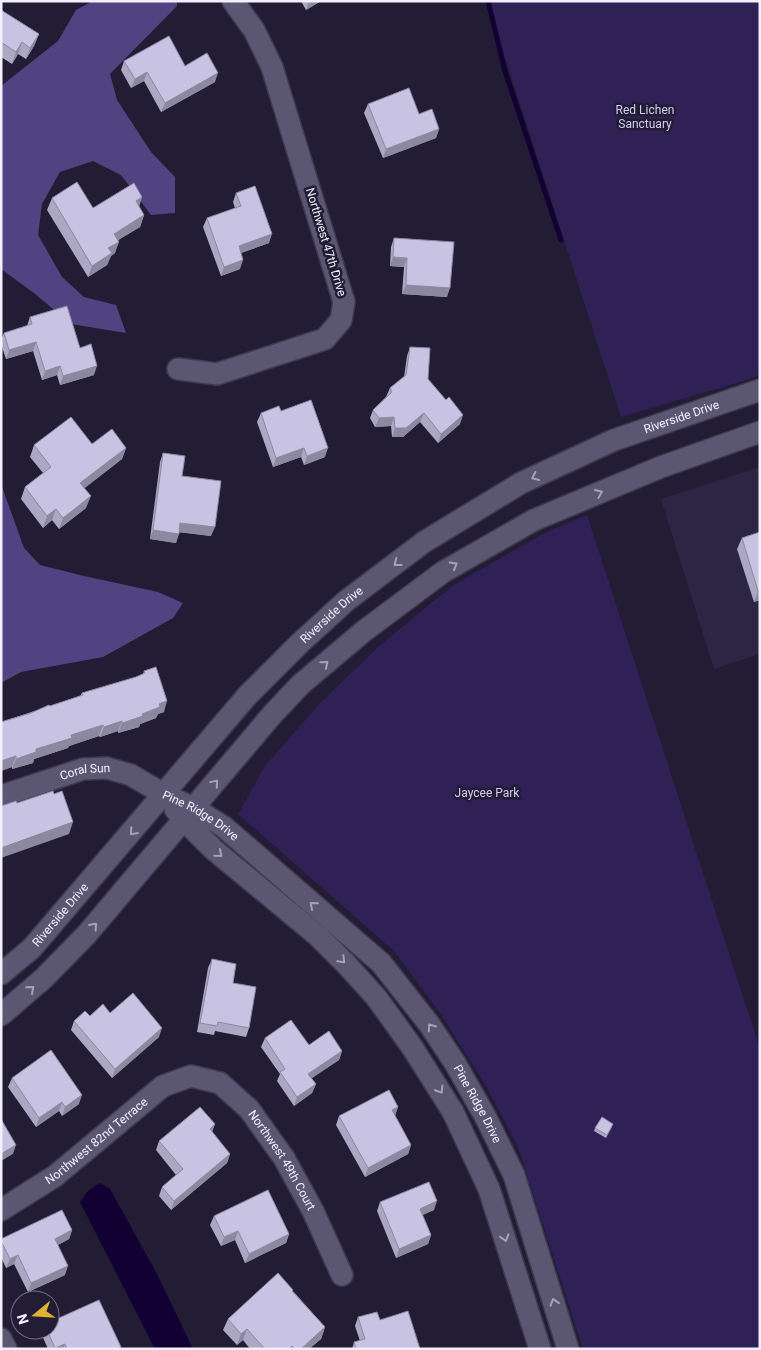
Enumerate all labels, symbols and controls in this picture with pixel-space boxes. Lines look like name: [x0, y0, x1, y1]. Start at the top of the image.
park label: Red Lichen Sanctuary: [616, 103, 674, 131]
street label: Northwest 47th Drive: [303, 186, 349, 298]
street label: Riverside Drive: [642, 398, 721, 436]
one-way arrow: [531, 470, 540, 481]
one-way arrow: [594, 489, 603, 499]
one-way arrow: [394, 557, 403, 565]
one-way arrow: [449, 562, 458, 572]
street label: Riverside Drive: [297, 584, 366, 646]
one-way arrow: [320, 661, 329, 670]
street label: Coral Sun: [58, 761, 111, 783]
one-way arrow: [209, 779, 218, 788]
park label: Jaycee Park: [455, 786, 520, 800]
street label: Pine Ridge Drive: [160, 788, 242, 844]
one-way arrow: [130, 826, 139, 835]
one-way arrow: [213, 848, 222, 857]
street label: Riverside Drive: [29, 880, 91, 949]
one-way arrow: [310, 902, 319, 911]
one-way arrow: [88, 922, 97, 931]
one-way arrow: [336, 954, 345, 963]
one-way arrow: [26, 985, 35, 994]
one-way arrow: [428, 1024, 437, 1033]
street label: Pine Ridge Drive: [451, 1062, 504, 1145]
one-way arrow: [433, 1084, 443, 1093]
street label: Northwest 82nd Terrace: [43, 1095, 151, 1187]
street label: Northwest 49th Court: [245, 1108, 318, 1213]
one-way arrow: [499, 1233, 509, 1241]
north arrow: [10, 1290, 60, 1340]
one-way arrow: [549, 1299, 559, 1307]
text: N: [13, 1312, 32, 1326]

